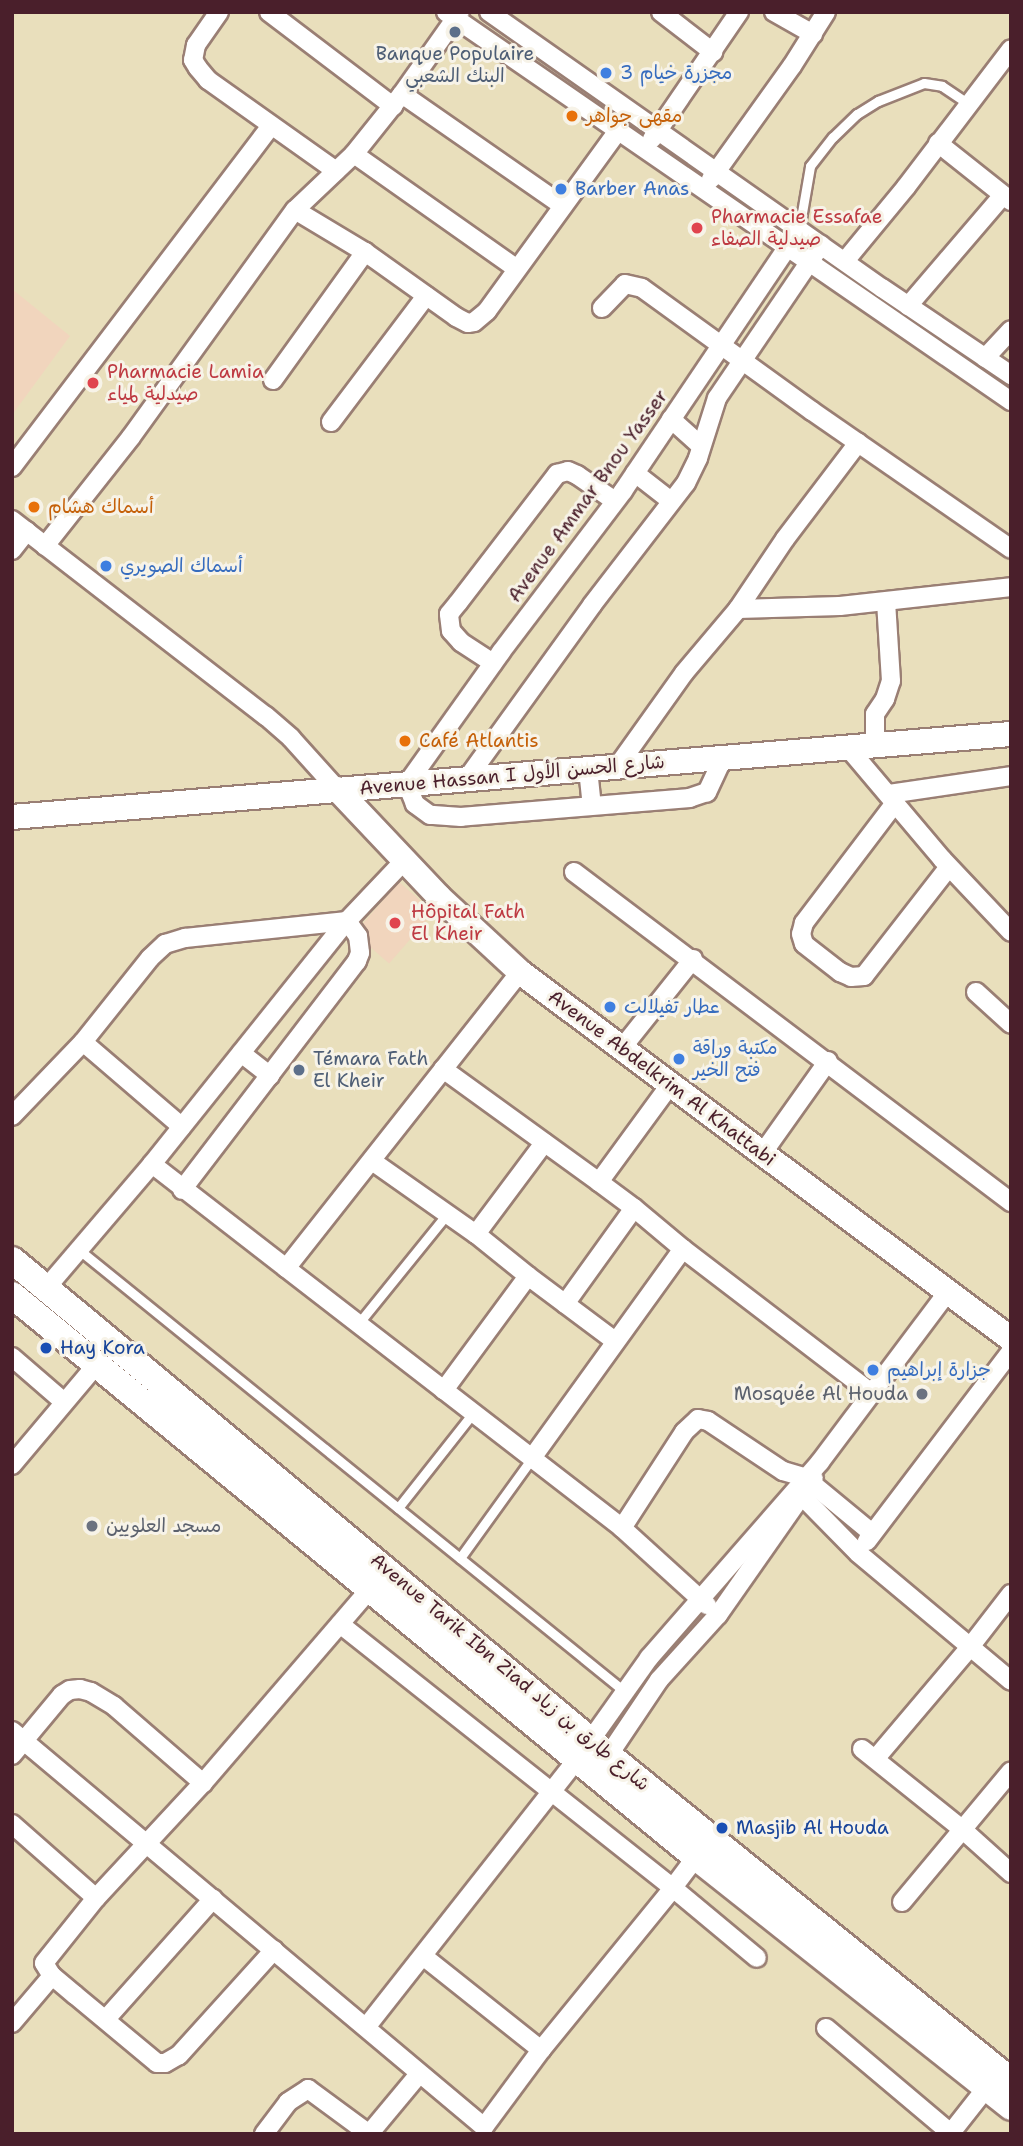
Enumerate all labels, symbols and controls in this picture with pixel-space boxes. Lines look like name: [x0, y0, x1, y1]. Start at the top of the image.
marker: Banque Populaire البنك الشعبي: [447, 24, 463, 40]
place label: Banque Populaire البنك الشعبي: [376, 43, 534, 87]
place label: مجزرة خيام 3: [620, 62, 732, 84]
marker: مجزرة خيام 3: [598, 65, 614, 81]
place label: مقهى جواهر: [586, 105, 682, 127]
marker: مقهى جواهر: [564, 108, 580, 124]
place label: Barber Anas: [575, 178, 689, 200]
marker: Barber Anas: [553, 181, 569, 197]
place label: Pharmacie Essafae صيدلية الصفاء: [711, 206, 882, 250]
marker: Pharmacie Essafae صيدلية الصفاء: [689, 220, 705, 236]
place label: Pharmacie Lamia صيدلية لمياء: [107, 361, 264, 405]
marker: Pharmacie Lamia صيدلية لمياء: [85, 375, 101, 391]
street label: Avenue Ammar Bnou Yasser: [503, 385, 673, 607]
place label: أسماك هشام: [48, 496, 154, 518]
marker: أسماك هشام: [26, 499, 42, 515]
place label: أسماك الصويري: [120, 555, 243, 577]
marker: أسماك الصويري: [98, 558, 114, 574]
place label: Café Atlantis: [419, 730, 539, 752]
marker: Café Atlantis: [397, 733, 413, 749]
street label: Avenue Hassan I شارع الحسن الأول: [358, 750, 666, 800]
place label: Hôpital Fath El Kheir: [411, 901, 525, 945]
marker: Hôpital Fath El Kheir: [385, 913, 405, 933]
street label: Avenue Abdelkrim Al Khattabi: [544, 985, 780, 1171]
place label: عطار تفيلالت: [624, 996, 720, 1018]
marker: عطار تفيلالت: [602, 999, 618, 1015]
place label: مكتبة وراقة فتح الخير: [693, 1037, 778, 1081]
place label: Témara Fath El Kheir: [313, 1048, 428, 1092]
marker: مكتبة وراقة فتح الخير: [671, 1051, 687, 1067]
marker: Témara Fath El Kheir: [291, 1062, 307, 1078]
place label: Hay Kora: [60, 1337, 145, 1359]
marker: Hay Kora: [38, 1340, 54, 1356]
place label: جزارة إبراهيم: [887, 1359, 991, 1381]
marker: جزارة إبراهيم: [865, 1362, 881, 1378]
place label: Mosquée Al Houda: [734, 1383, 908, 1405]
marker: Mosquée Al Houda: [914, 1386, 930, 1402]
place label: مسجد العلويين: [106, 1515, 221, 1537]
marker: مسجد العلويين: [84, 1518, 100, 1534]
street label: Avenue Tarik Ibn Ziad شارع طارق بن زياد: [366, 1548, 654, 1796]
place label: Masjib Al Houda: [736, 1817, 889, 1839]
marker: Masjib Al Houda: [714, 1820, 730, 1836]

